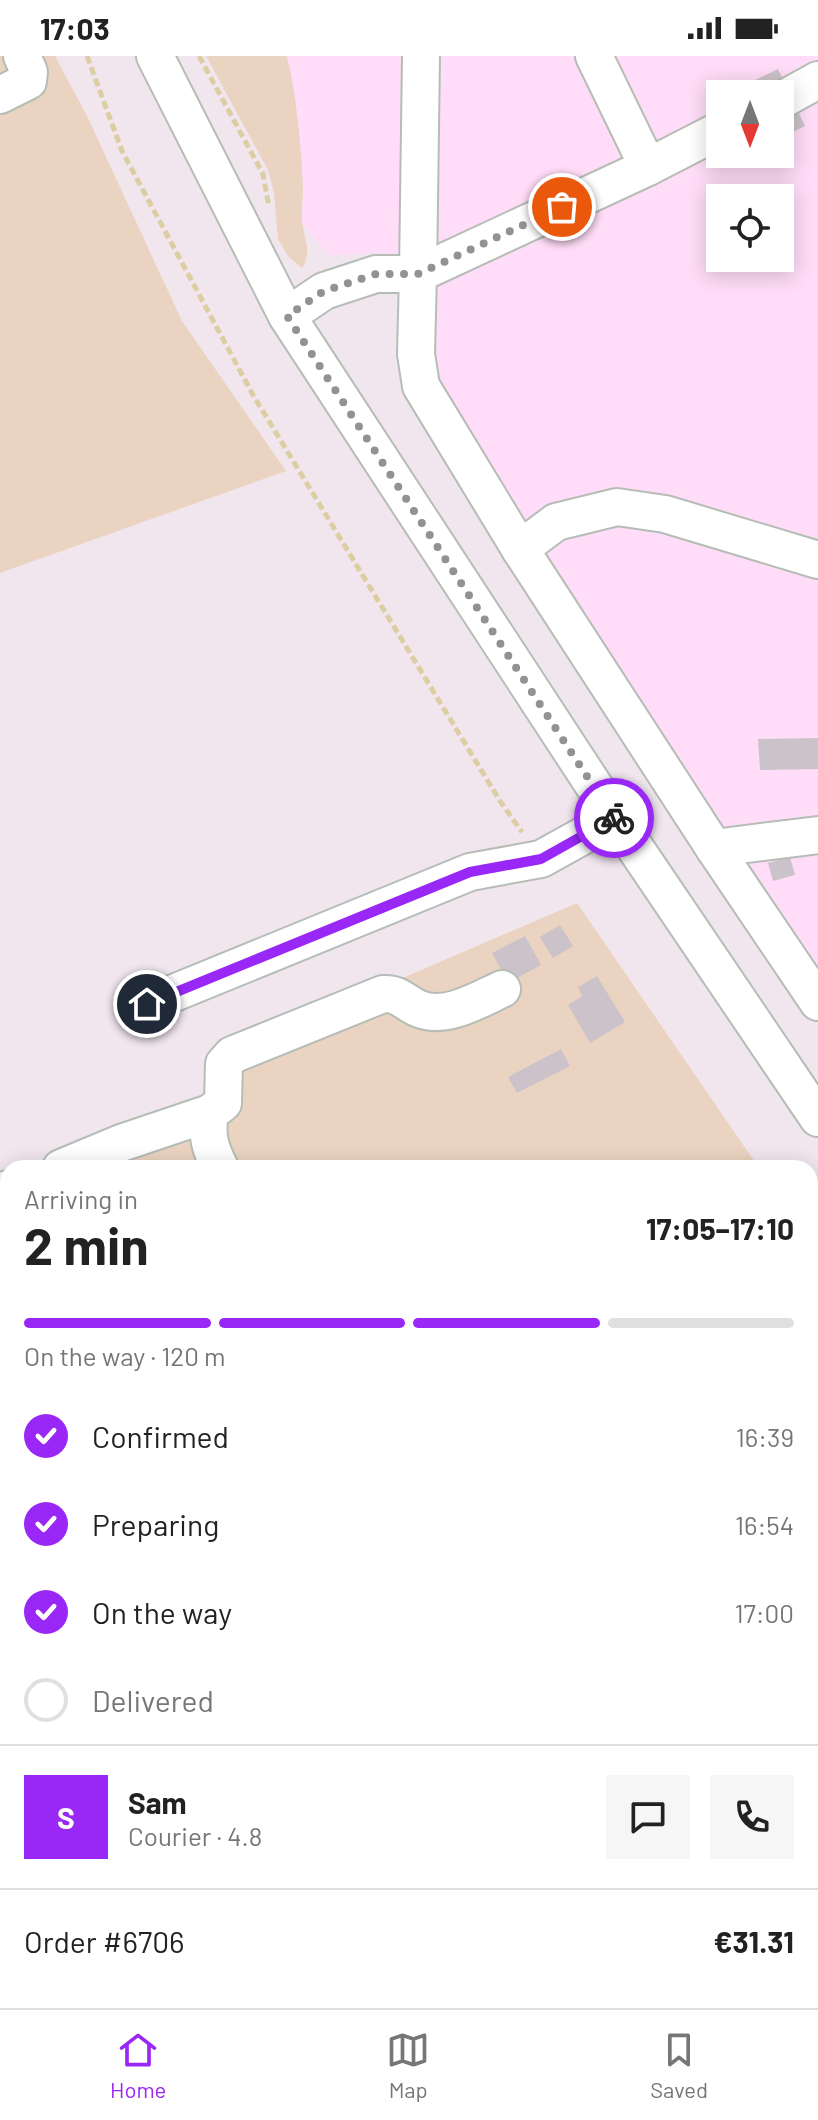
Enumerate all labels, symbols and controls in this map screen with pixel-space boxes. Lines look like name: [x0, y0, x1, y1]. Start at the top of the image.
text: 17:03: [40, 10, 110, 46]
north arrow: [706, 80, 794, 168]
map controls: [706, 80, 794, 272]
pin: [528, 173, 596, 241]
button: locate: [706, 184, 794, 272]
icon: bag: [540, 185, 584, 229]
courier: [574, 778, 654, 858]
icon: bike: [592, 796, 636, 840]
pin: [113, 970, 181, 1038]
icon: home: [125, 982, 169, 1026]
text: Arriving in: [24, 1183, 138, 1214]
text: 17:05–17:10: [646, 1210, 794, 1246]
text: 2 min: [24, 1213, 149, 1275]
text: On the way · 120 m: [24, 1340, 226, 1371]
icon: check: [24, 1414, 68, 1458]
text: Confirmed: [92, 1418, 229, 1454]
text: 16:39: [736, 1421, 794, 1452]
icon: check: [24, 1502, 68, 1546]
text: Preparing: [92, 1506, 219, 1542]
text: 16:54: [735, 1509, 794, 1540]
icon: check: [24, 1590, 68, 1634]
text: On the way: [92, 1594, 232, 1630]
text: 17:00: [734, 1597, 794, 1628]
text: Delivered: [92, 1682, 214, 1718]
button: chat: [606, 1775, 690, 1859]
button: phone: [710, 1775, 794, 1859]
text: Sam: [128, 1784, 187, 1820]
text: S: [57, 1799, 75, 1835]
text: Courier · 4.8: [128, 1820, 262, 1851]
text: Order #6706: [24, 1923, 185, 1959]
text: €31.31: [713, 1923, 794, 1959]
tab: Home: [110, 2028, 166, 2102]
tab: Map: [386, 2028, 430, 2102]
tab: Saved: [650, 2028, 708, 2102]

